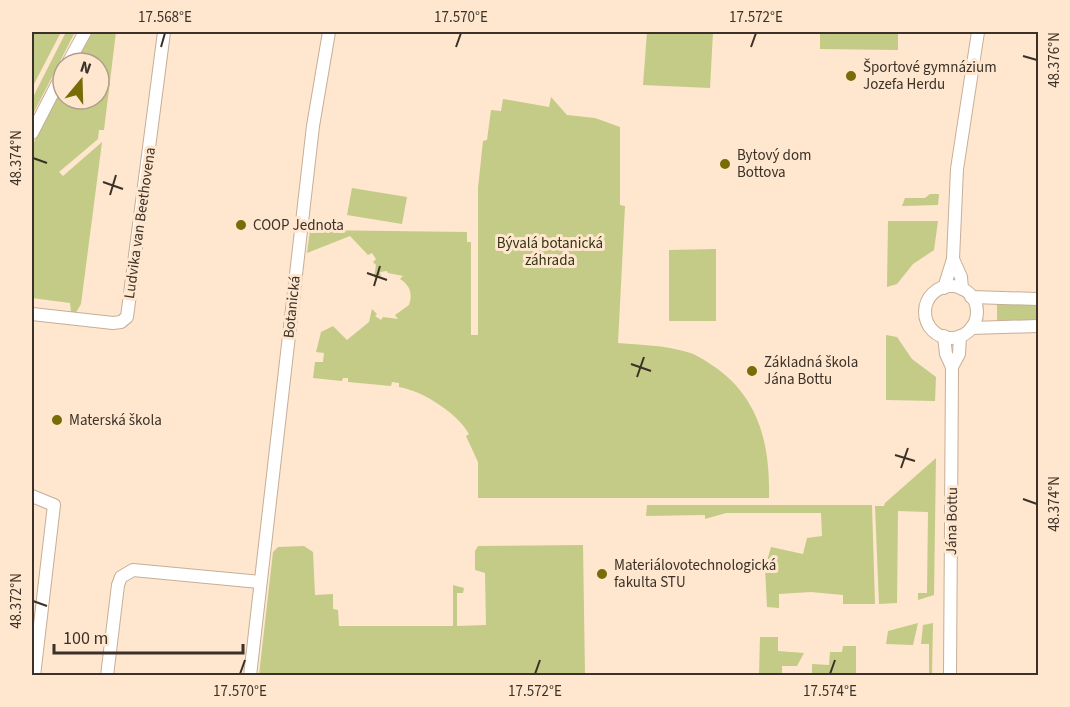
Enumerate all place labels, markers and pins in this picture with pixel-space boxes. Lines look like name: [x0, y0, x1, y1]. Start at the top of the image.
place label: Športové gymnázium Jozefa Herdu: [863, 57, 997, 95]
marker: Športové gymnázium Jozefa Herdu: [844, 69, 858, 83]
place label: Bytový dom Bottova: [737, 145, 811, 183]
marker: Bytový dom Bottova: [718, 157, 732, 171]
place label: COOP Jednota: [253, 215, 344, 236]
marker: COOP Jednota: [234, 218, 248, 232]
place label: Základná škola Jána Bottu: [764, 352, 858, 390]
marker: Základná škola Jána Bottu: [745, 364, 759, 378]
place label: Materská škola: [69, 410, 162, 431]
marker: Materská škola: [50, 413, 64, 427]
place label: Materiálovotechnologická fakulta STU: [614, 555, 776, 593]
marker: Materiálovotechnologická fakulta STU: [595, 567, 609, 581]

